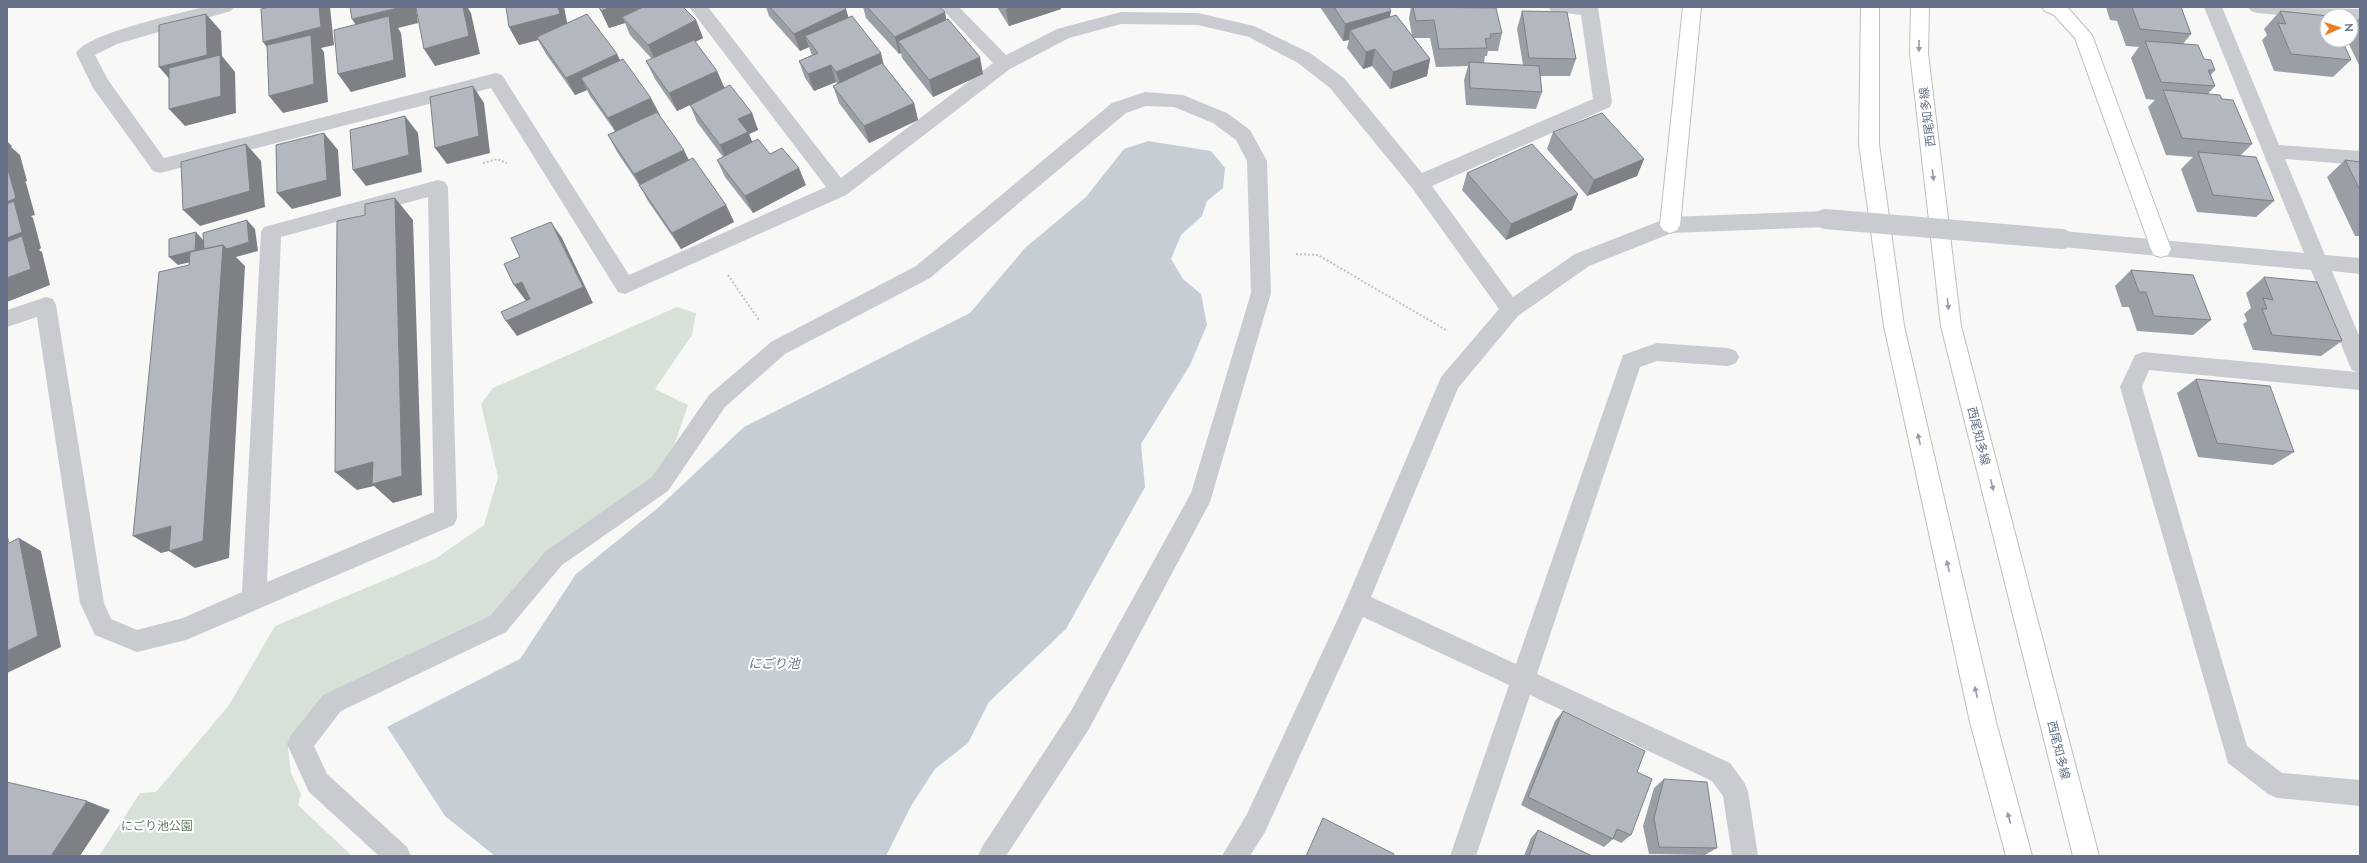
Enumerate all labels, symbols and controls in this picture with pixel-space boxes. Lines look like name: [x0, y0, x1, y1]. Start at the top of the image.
north arrow: [2319, 8, 2359, 48]
text: N: [2343, 23, 2356, 32]
one-way arrow: [1916, 40, 1922, 53]
street label: 西尾知多線: [1916, 86, 1938, 148]
one-way arrow: [1930, 169, 1937, 181]
one-way arrow: [1945, 298, 1952, 310]
street label: 西尾知多線: [1964, 405, 1994, 467]
one-way arrow: [1916, 433, 1922, 445]
one-way arrow: [1989, 479, 1995, 491]
one-way arrow: [1944, 559, 1950, 572]
water label: にごり池: [748, 655, 802, 671]
one-way arrow: [1973, 686, 1979, 699]
street label: 西尾知多線: [2044, 719, 2074, 781]
one-way arrow: [2005, 812, 2011, 825]
park label: にごり池公園: [121, 818, 193, 833]

